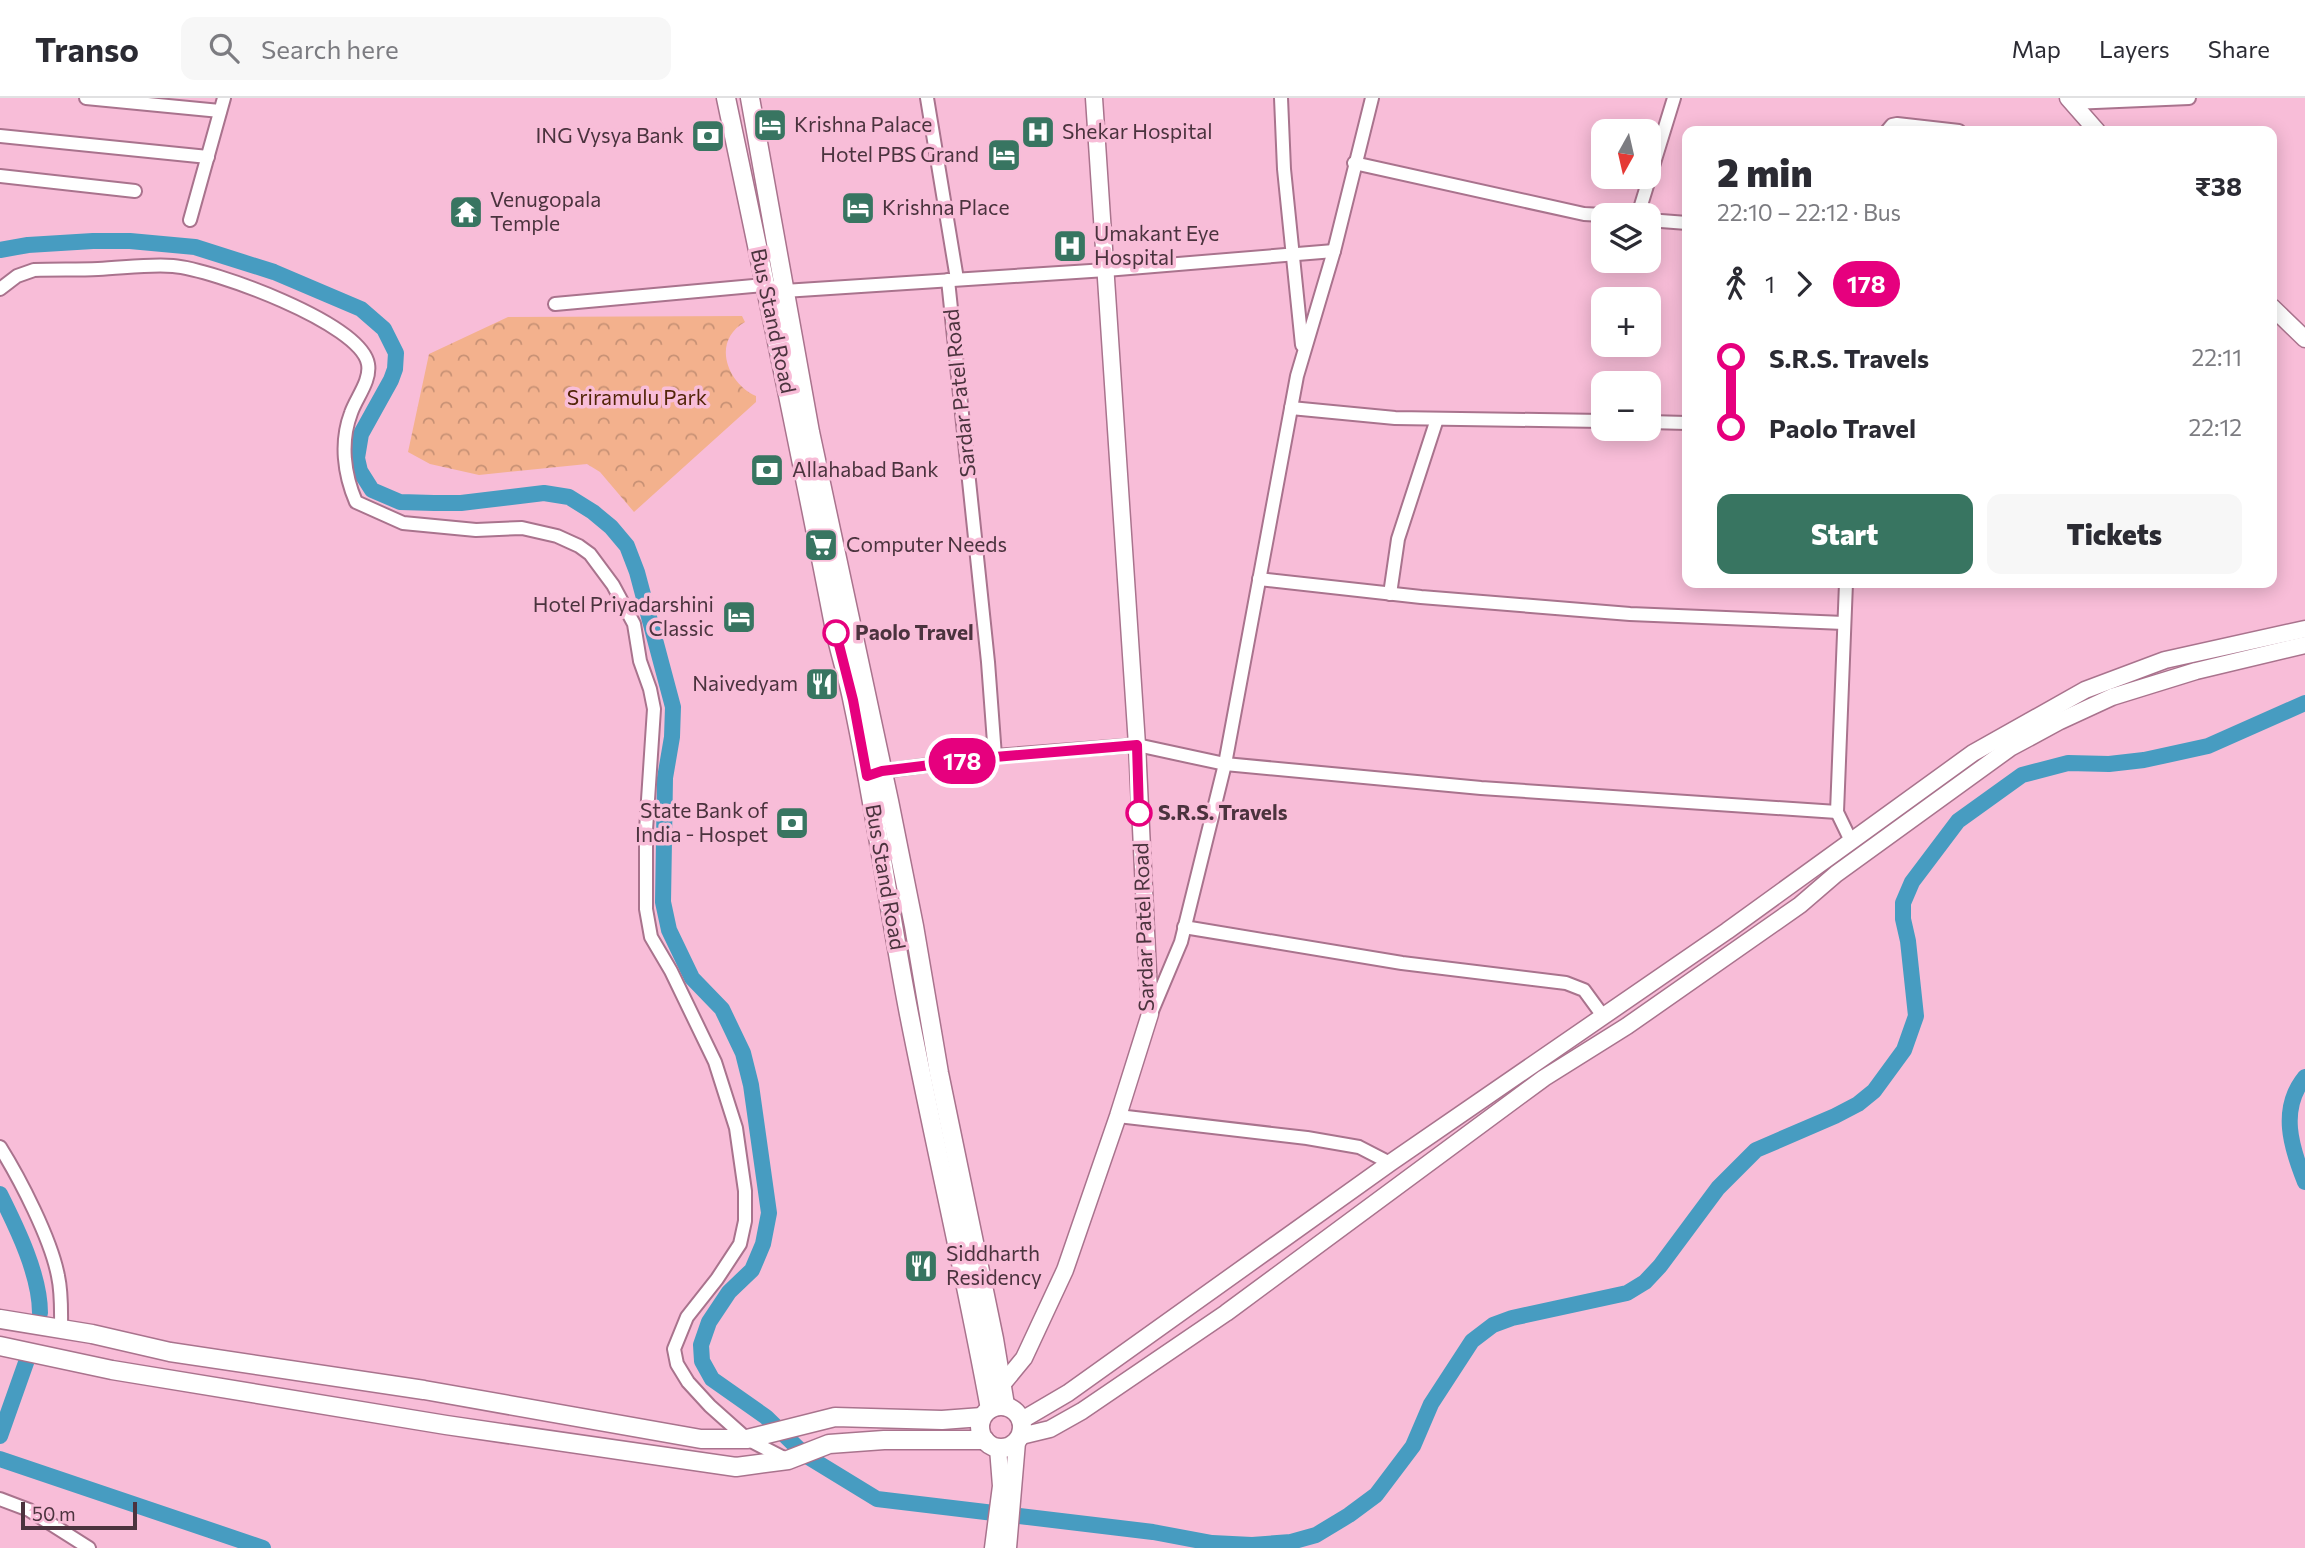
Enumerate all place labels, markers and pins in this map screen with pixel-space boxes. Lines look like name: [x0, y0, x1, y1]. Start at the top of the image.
hotel icon: Krishna Palace: [751, 106, 789, 144]
place label: Krishna Palace: [794, 111, 932, 136]
hospital icon: Shekar Hospital: [1019, 113, 1057, 151]
bank icon: ING Vysya Bank: [689, 117, 727, 155]
place label: Shekar Hospital: [1062, 118, 1213, 143]
place label: ING Vysya Bank: [535, 122, 684, 147]
hotel icon: Hotel PBS Grand: [985, 136, 1023, 174]
place label: Hotel PBS Grand: [820, 141, 979, 166]
place label: Venugopala Temple: [490, 186, 601, 235]
hotel icon: Krishna Place: [839, 189, 877, 227]
temple icon: Venugopala Temple: [447, 193, 485, 231]
place label: Krishna Place: [882, 194, 1009, 219]
place label: Umakant Eye Hospital: [1094, 220, 1219, 269]
hospital icon: Umakant Eye Hospital: [1051, 227, 1089, 265]
bank icon: Allahabad Bank: [748, 451, 786, 489]
place label: Allahabad Bank: [792, 456, 939, 481]
supermarket icon: Computer Needs: [802, 526, 840, 564]
place label: Computer Needs: [846, 531, 1007, 556]
place label: Hotel Priyadarshini Classic: [533, 591, 714, 640]
hotel icon: Hotel Priyadarshini Classic: [720, 598, 758, 636]
place label: Paolo Travel: [855, 619, 974, 644]
marker: Paolo Travel: [823, 620, 849, 646]
restaurant icon: Naivedyam: [803, 665, 841, 703]
place label: Naivedyam: [692, 670, 798, 695]
place label: State Bank of India - Hospet: [635, 797, 769, 846]
place label: S.R.S. Travels: [1158, 799, 1288, 824]
marker: S.R.S. Travels: [1126, 800, 1152, 826]
bank icon: State Bank of India - Hospet: [773, 804, 811, 842]
place label: Siddharth Residency: [946, 1240, 1042, 1289]
restaurant icon: Siddharth Residency: [902, 1247, 940, 1285]

